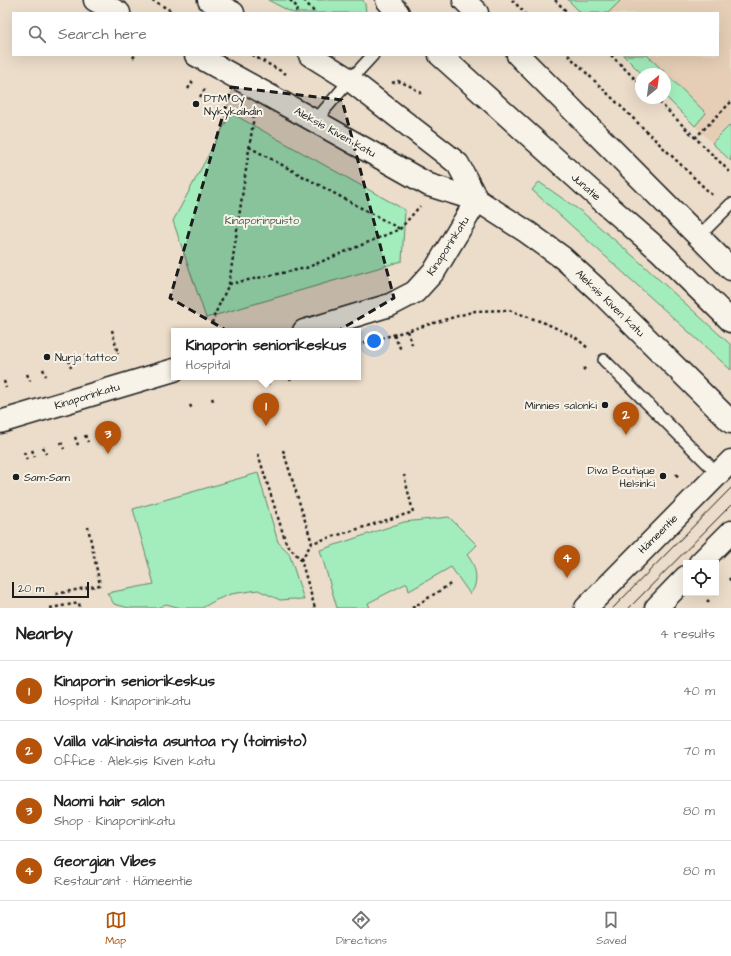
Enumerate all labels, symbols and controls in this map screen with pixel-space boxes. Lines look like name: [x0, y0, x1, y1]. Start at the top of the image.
search box: [12, 12, 719, 56]
icon: search: [26, 23, 48, 45]
text: Search here: [58, 24, 147, 45]
north arrow: [635, 68, 671, 104]
place label: DTM Oy Nykykaihdin: [204, 91, 262, 120]
marker: DTM Oy Nykykaihdin: [191, 99, 201, 109]
street label: Aleksis Kiven katu: [292, 103, 379, 161]
street label: Junatie: [568, 170, 604, 204]
park label: Kinaporinpuisto: [225, 213, 300, 228]
street label: Kinaporinkatu: [423, 213, 473, 278]
street label: Aleksis Kiven katu: [572, 266, 648, 340]
popup: [171, 328, 361, 380]
your location: [364, 331, 384, 351]
text: Kinaporin seniorikeskus: [186, 335, 346, 356]
place label: Nurja tattoo: [55, 350, 118, 365]
marker: Nurja tattoo: [42, 352, 52, 362]
text: Hospital: [186, 356, 230, 374]
street label: Kinaporinkatu: [53, 379, 122, 413]
pin: 1: [253, 393, 279, 426]
place label: Minnies salonki: [525, 398, 597, 413]
marker: Minnies salonki: [600, 400, 610, 410]
pin: 2: [613, 402, 639, 435]
pin: 3: [95, 421, 121, 454]
place label: Diva Boutique Helsinki: [588, 463, 655, 491]
place label: Sam-Sam: [24, 470, 70, 485]
marker: Diva Boutique Helsinki: [658, 471, 668, 481]
marker: Sam-Sam: [11, 472, 21, 482]
street label: Hämeentie: [635, 511, 681, 557]
pin: 4: [554, 545, 580, 578]
map controls: [683, 560, 719, 596]
button: locate: [683, 560, 719, 596]
scale bar: [12, 580, 89, 599]
text: 20 m: [18, 581, 44, 596]
text: Nearby: [16, 622, 73, 646]
text: 4 results: [660, 625, 715, 643]
text: Kinaporin seniorikeskus: [54, 671, 215, 692]
text: 1: [28, 682, 30, 700]
text: 40 m: [683, 682, 715, 700]
text: Hospital · Kinaporinkatu: [54, 692, 191, 710]
text: Vailla vakinaista asuntoa ry (toimisto): [54, 731, 307, 752]
text: 2: [25, 742, 33, 760]
text: 70 m: [683, 742, 715, 760]
text: Office · Aleksis Kiven katu: [54, 752, 215, 770]
text: Naomi hair salon: [54, 791, 165, 812]
text: 3: [26, 802, 32, 820]
text: 80 m: [683, 802, 715, 820]
text: Shop · Kinaporinkatu: [54, 812, 175, 830]
text: Georgian Vibes: [54, 851, 156, 872]
text: 4: [25, 862, 33, 880]
text: 80 m: [683, 862, 715, 880]
text: Restaurant · Hämeentie: [54, 872, 193, 890]
tab: Map: [105, 909, 127, 948]
tab: Directions: [336, 909, 387, 948]
tab: Saved: [596, 909, 626, 948]

